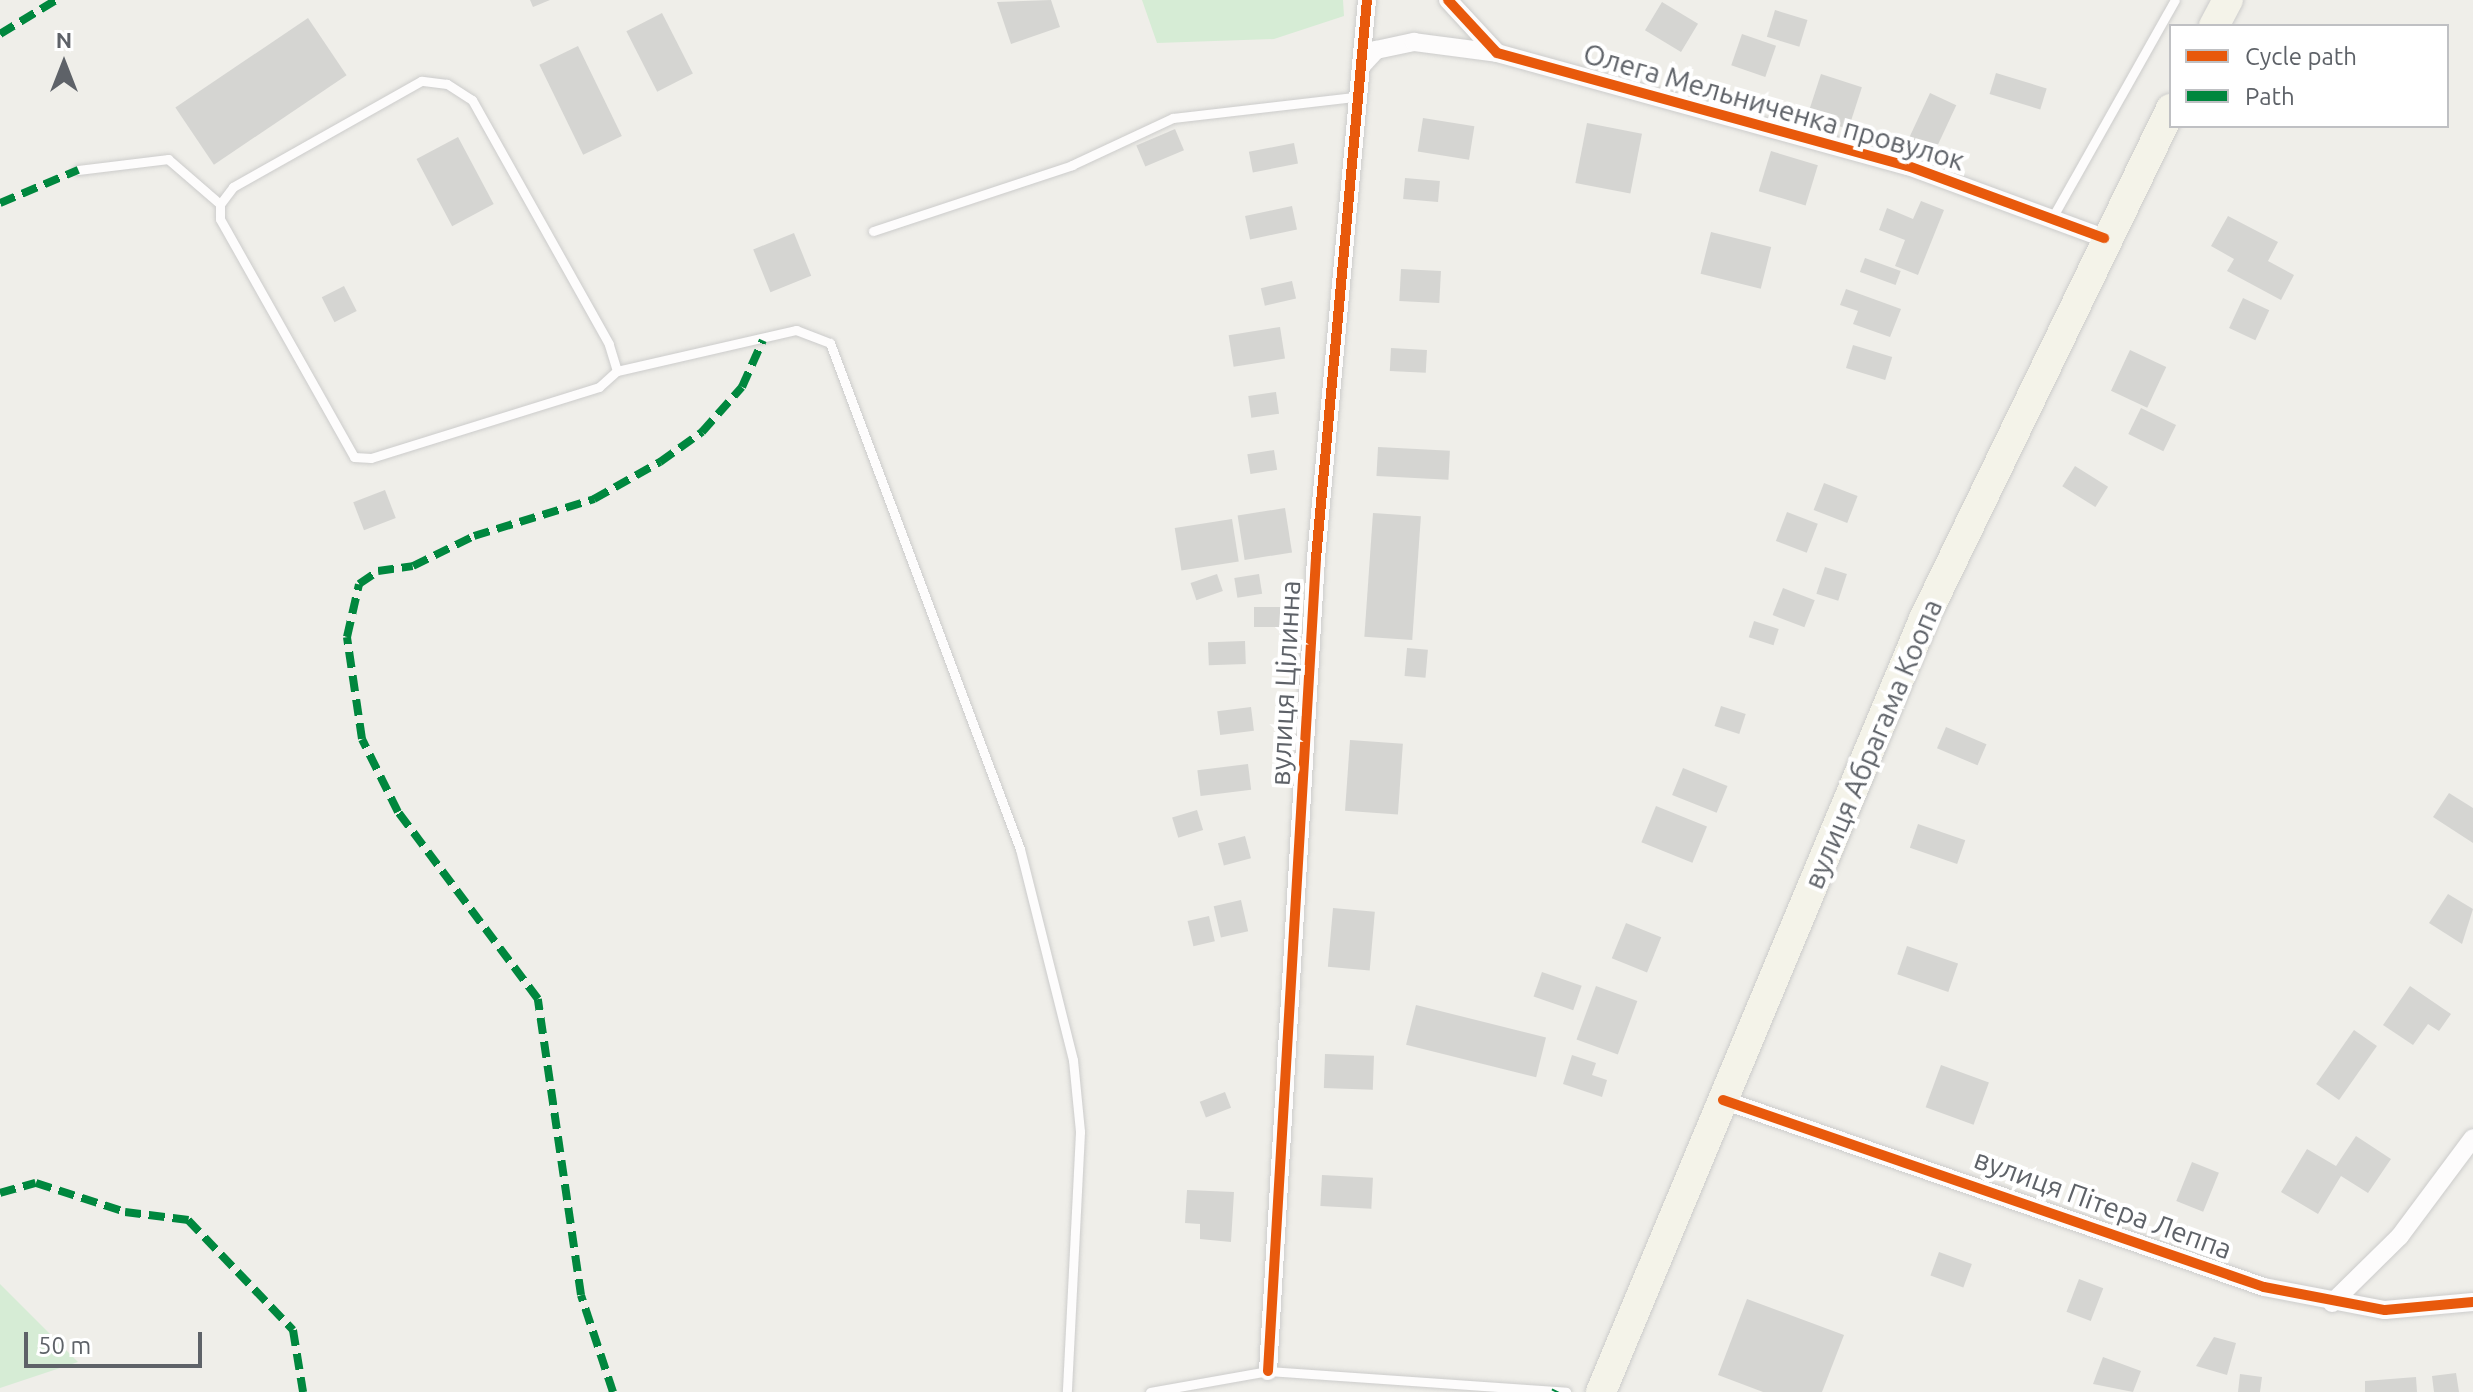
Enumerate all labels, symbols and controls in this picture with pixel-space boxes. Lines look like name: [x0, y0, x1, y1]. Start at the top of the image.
north arrow: [24, 24, 104, 104]
legend: [2169, 24, 2449, 128]
text: N: [56, 27, 72, 52]
street label: Олега Мельниченка провулок: [1580, 36, 1968, 178]
text: Cycle path: [2245, 43, 2357, 70]
text: Path: [2245, 83, 2295, 110]
street label: вулиця Цілинна: [1263, 579, 1307, 787]
street label: вулиця Абрагама Коопа: [1797, 594, 1949, 894]
street label: вулиця Пітера Леппа: [1970, 1142, 2236, 1266]
scale bar: [28, 1316, 206, 1366]
text: 50 m: [38, 1332, 91, 1359]

